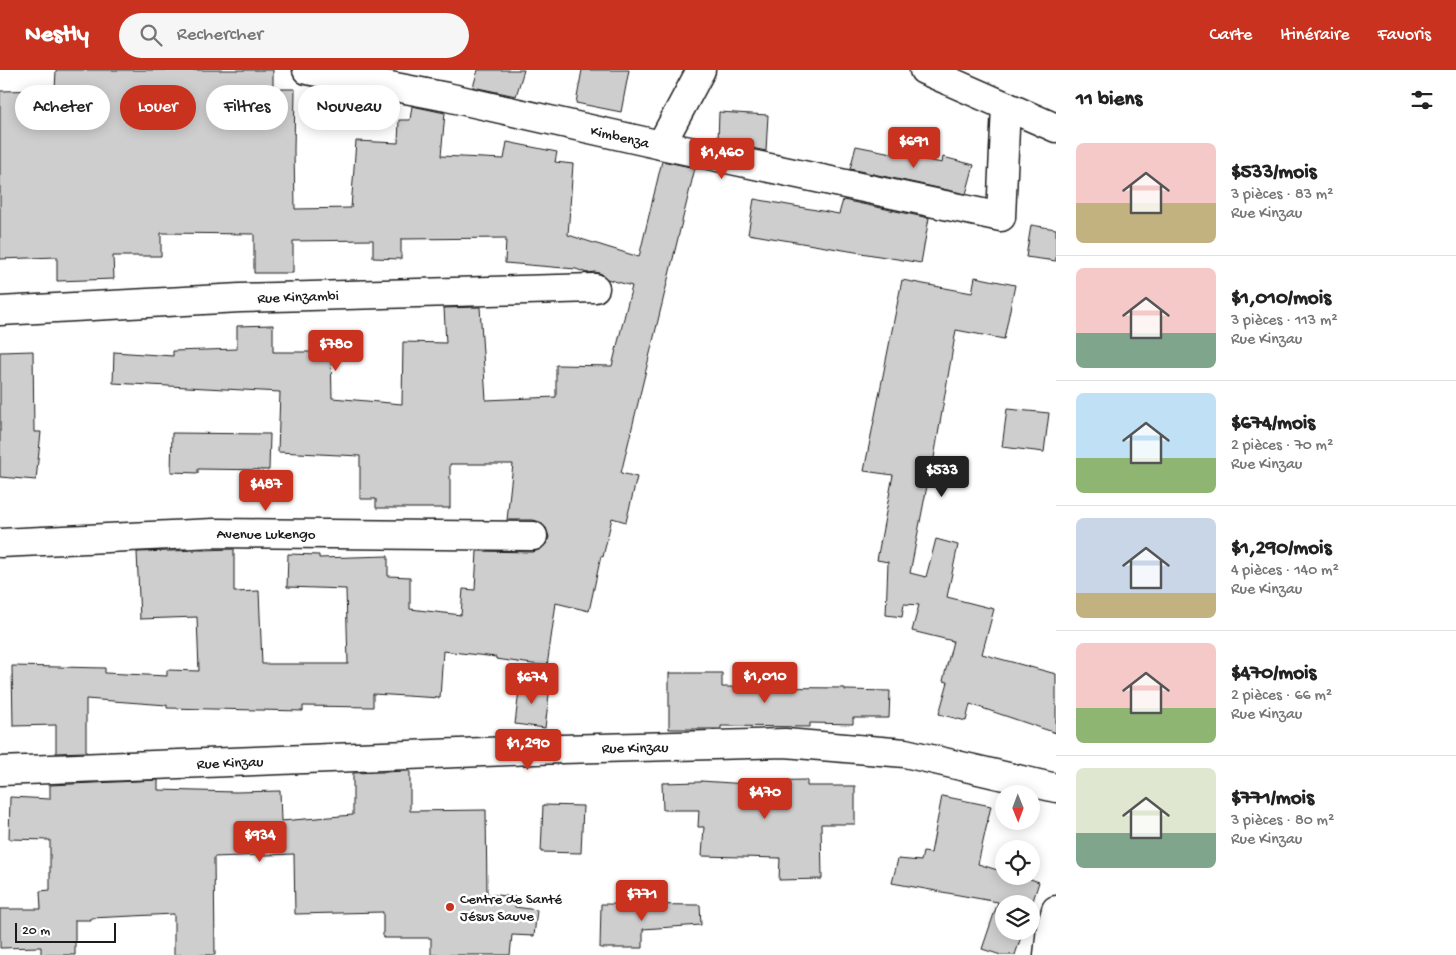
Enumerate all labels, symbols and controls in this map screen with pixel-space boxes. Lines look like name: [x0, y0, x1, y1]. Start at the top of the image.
search box: [119, 13, 469, 58]
text: Nestly: [25, 21, 89, 50]
icon: search: [137, 21, 165, 49]
text: Rechercher: [177, 24, 263, 47]
text: Carte: [1209, 25, 1252, 46]
text: Itinéraire: [1280, 25, 1350, 46]
text: Favoris: [1378, 25, 1431, 46]
chip: Acheter: [15, 85, 110, 130]
chip: Louer: [120, 85, 196, 130]
chip: Filtres: [206, 85, 288, 130]
chip: Nouveau: [298, 85, 400, 130]
icon: filters: [1408, 86, 1436, 114]
text: 11 biens: [1076, 88, 1142, 113]
street label: Kimbenza: [588, 122, 651, 154]
pin: $691: [884, 126, 944, 169]
text: $691: [899, 133, 929, 152]
pin: $1,460: [681, 138, 763, 180]
text: $1,460: [700, 144, 744, 163]
text: $533/mois: [1231, 161, 1316, 186]
icon: home: [1116, 163, 1176, 223]
text: 3 pièces · 83 m²: [1231, 186, 1333, 205]
text: Rue Kinzau: [1231, 205, 1302, 224]
text: $1,010/mois: [1231, 287, 1331, 312]
street label: Rue Kinzambi: [257, 288, 339, 308]
icon: home: [1116, 288, 1176, 348]
text: 3 pièces · 113 m²: [1231, 312, 1338, 331]
pin: $780: [306, 330, 366, 372]
text: Rue Kinzau: [1231, 331, 1302, 350]
text: $780: [319, 336, 353, 355]
text: $674/mois: [1231, 412, 1315, 437]
icon: home: [1116, 413, 1176, 473]
text: 2 pièces · 70 m²: [1231, 437, 1333, 456]
pin: $533: [912, 456, 972, 498]
text: Rue Kinzau: [1231, 456, 1302, 475]
text: $533: [926, 462, 958, 481]
pin: $487: [236, 470, 296, 512]
text: $487: [250, 476, 282, 495]
street label: Avenue Lukengo: [216, 526, 316, 544]
text: $1,290/mois: [1231, 537, 1331, 562]
icon: home: [1116, 538, 1176, 598]
text: 4 pièces · 140 m²: [1231, 562, 1339, 581]
text: Rue Kinzau: [1231, 581, 1302, 600]
pin: $674: [502, 662, 562, 705]
pin: $1,010: [724, 662, 806, 704]
text: $470/mois: [1231, 662, 1316, 687]
icon: home: [1116, 663, 1176, 723]
text: $1,010: [743, 668, 787, 687]
text: $674: [516, 669, 548, 688]
text: 2 pièces · 66 m²: [1231, 687, 1332, 706]
text: Rue Kinzau: [1231, 706, 1302, 725]
pin: $1,290: [487, 728, 569, 771]
text: $1,290: [506, 735, 550, 754]
street label: Rue Kinzau: [601, 739, 669, 759]
street label: Rue Kinzau: [196, 754, 264, 774]
pin: $470: [735, 778, 795, 820]
text: $470: [749, 784, 781, 803]
north arrow: [995, 785, 1040, 830]
map controls: [995, 785, 1040, 940]
text: $771/mois: [1231, 787, 1314, 812]
icon: home: [1116, 788, 1176, 848]
text: 3 pièces · 80 m²: [1231, 812, 1334, 831]
pin: $934: [230, 820, 290, 863]
text: $934: [244, 827, 276, 846]
text: Rue Kinzau: [1231, 831, 1302, 850]
button: locate: [995, 840, 1040, 885]
pin: $771: [612, 880, 672, 922]
text: $771: [627, 886, 657, 905]
place label: Centre de Santé Jésus Sauve: [460, 891, 562, 926]
button: layers: [995, 895, 1040, 940]
marker: Centre de Santé Jésus Sauve: [444, 901, 456, 913]
scale bar: [15, 920, 116, 943]
text: 20 m: [22, 923, 50, 940]

